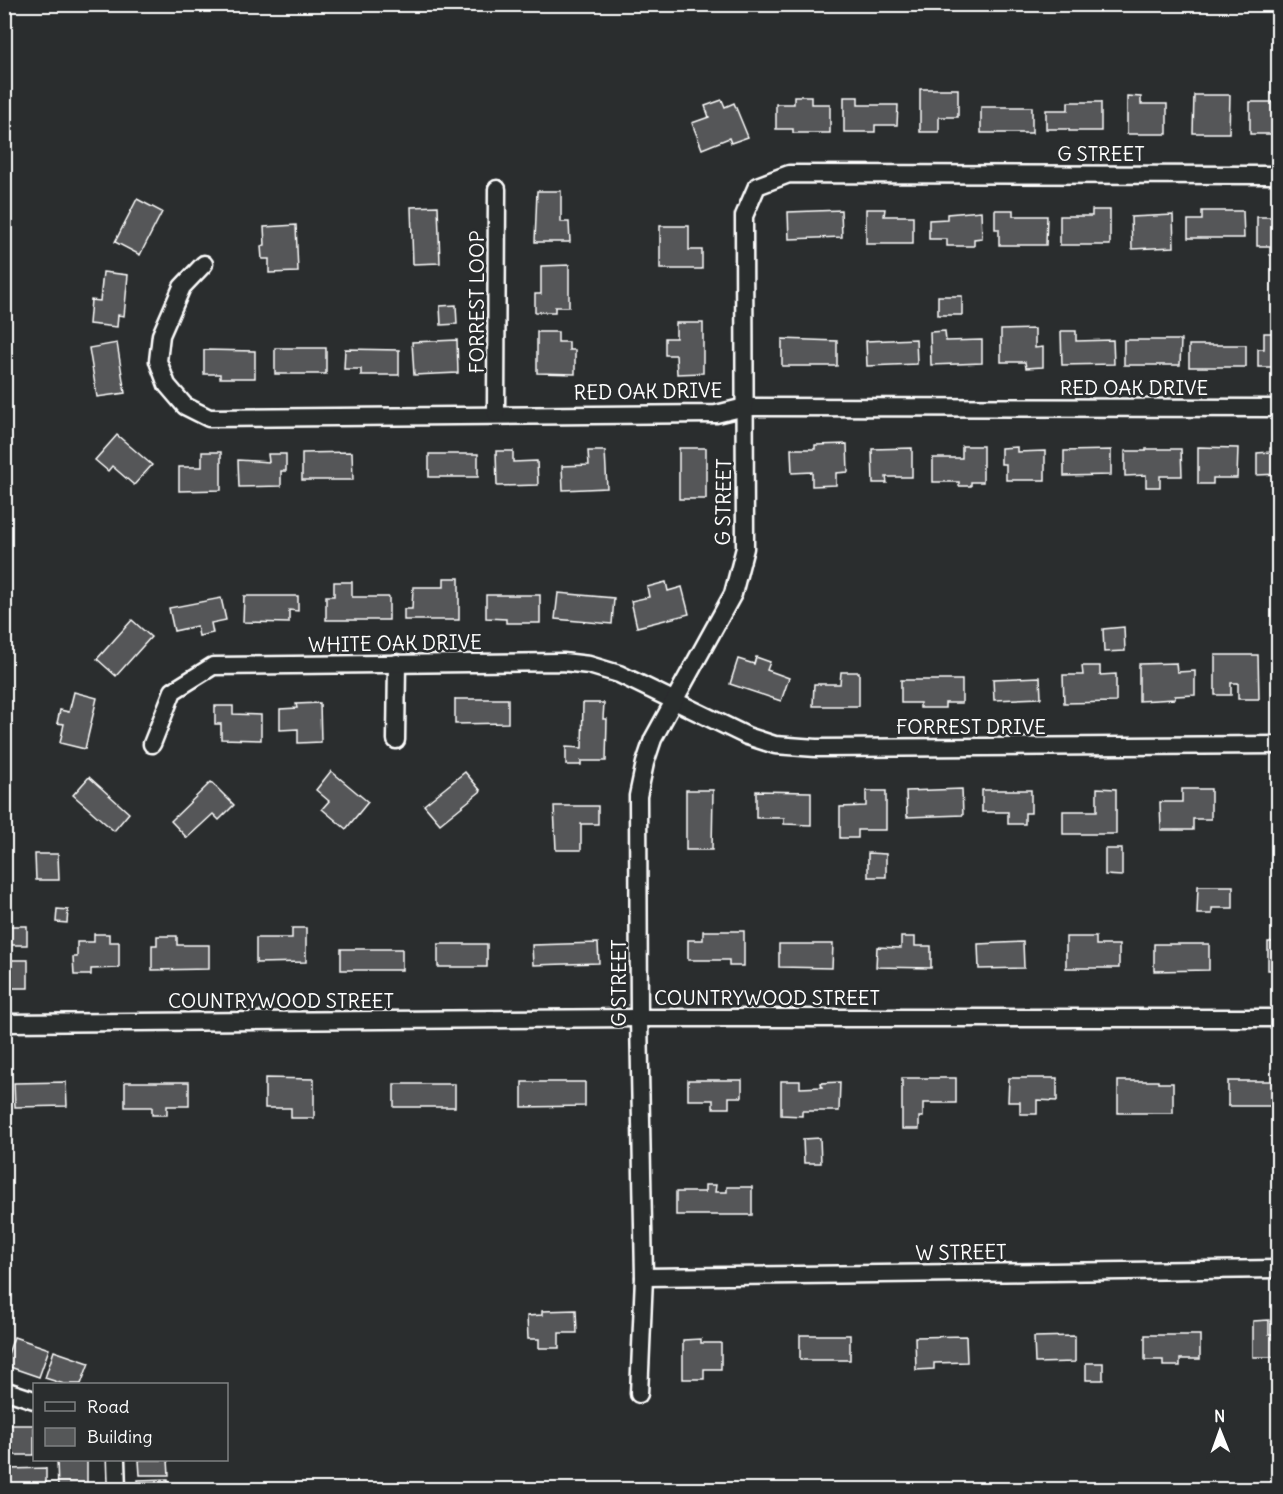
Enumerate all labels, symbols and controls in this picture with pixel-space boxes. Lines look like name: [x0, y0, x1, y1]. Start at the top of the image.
street label: G STREET: [1057, 141, 1145, 166]
street label: FORREST LOOP: [464, 230, 489, 374]
street label: RED OAK DRIVE: [1060, 375, 1208, 400]
street label: RED OAK DRIVE: [573, 377, 723, 405]
street label: G STREET: [710, 458, 736, 546]
street label: WHITE OAK DRIVE: [308, 629, 482, 657]
street label: FORREST DRIVE: [896, 714, 1046, 739]
street label: G STREET: [606, 939, 631, 1027]
street label: COUNTRYWOOD STREET: [654, 985, 880, 1010]
street label: COUNTRYWOOD STREET: [168, 988, 394, 1013]
street label: W STREET: [915, 1239, 1007, 1265]
legend: [33, 1383, 228, 1461]
text: Road: [87, 1395, 130, 1418]
north arrow: [1190, 1401, 1250, 1461]
text: N: [1214, 1406, 1225, 1426]
text: Building: [87, 1425, 152, 1448]

